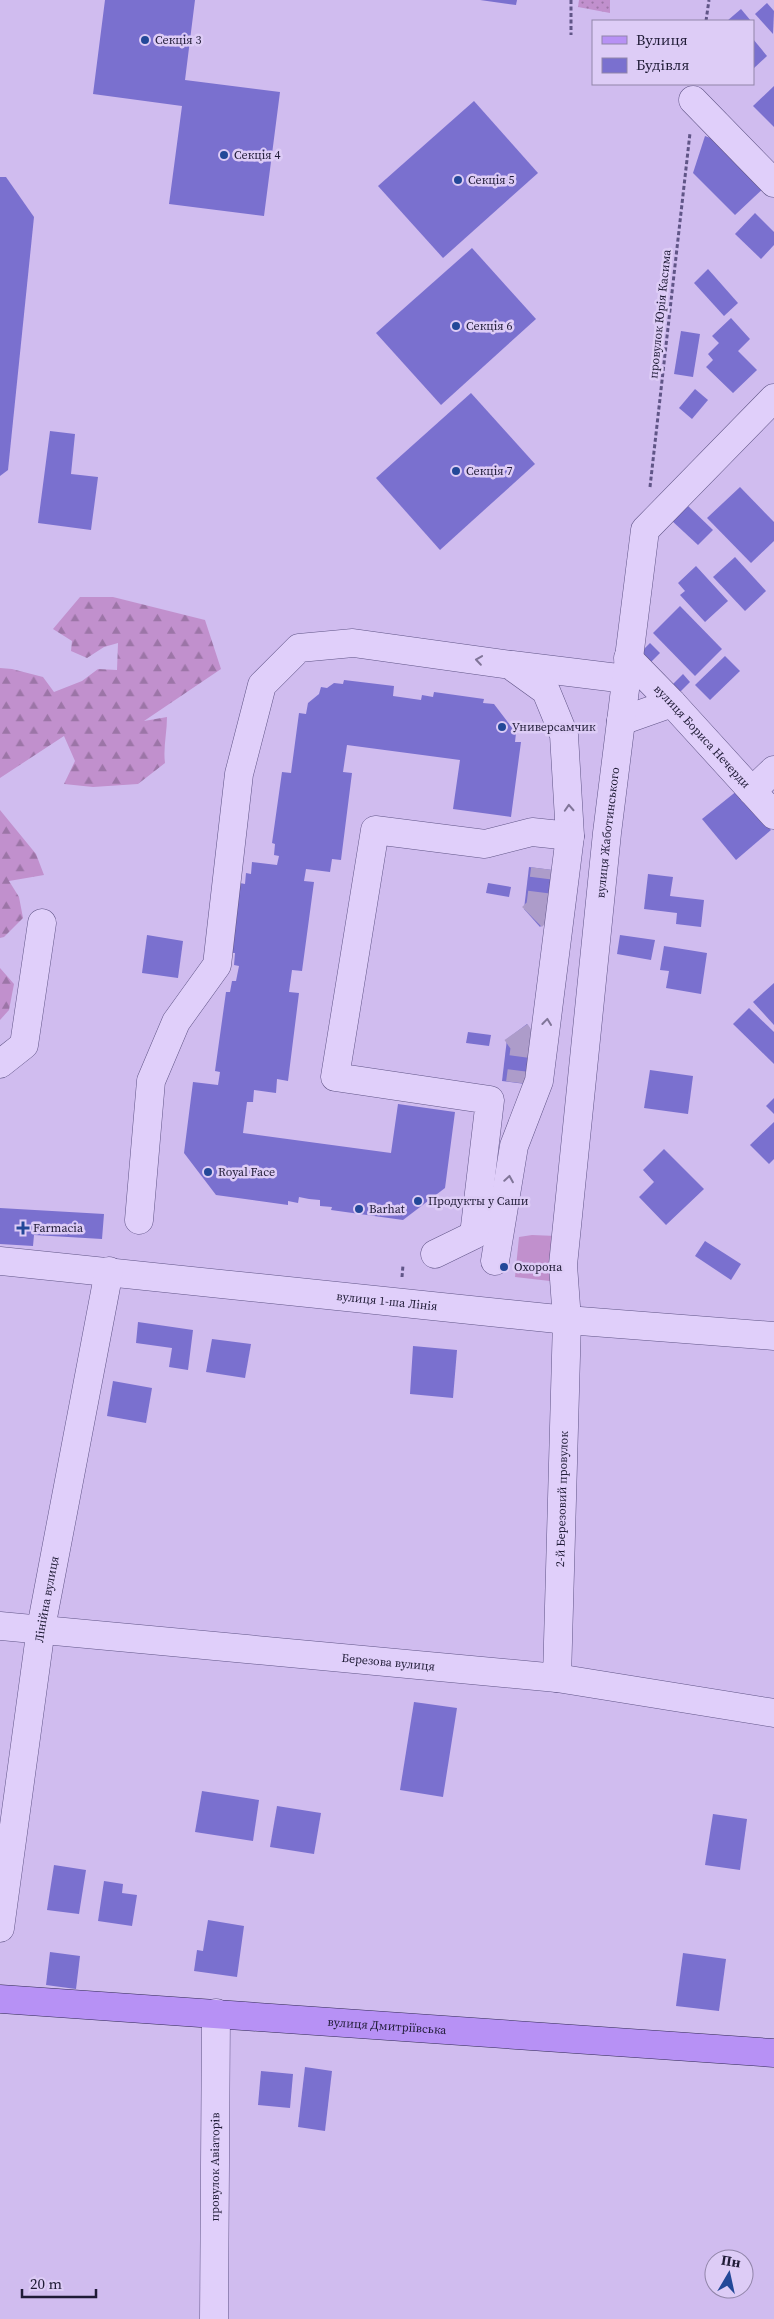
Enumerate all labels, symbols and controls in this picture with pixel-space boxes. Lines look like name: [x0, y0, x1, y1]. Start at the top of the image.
legend: [592, 20, 754, 85]
text: Вулиця: [636, 29, 688, 50]
place label: Секція 3: [155, 32, 202, 48]
marker: Секція 3: [139, 34, 151, 46]
text: Будівля: [636, 54, 689, 75]
place label: Секція 4: [234, 147, 281, 163]
marker: Секція 4: [218, 149, 230, 161]
place label: Секція 5: [468, 172, 515, 188]
marker: Секція 5: [452, 174, 464, 186]
street label: провулок Юрія Касима: [645, 248, 675, 379]
place label: Секція 6: [466, 318, 513, 334]
marker: Секція 6: [450, 320, 462, 332]
place label: Секція 7: [466, 463, 513, 479]
marker: Секція 7: [450, 465, 462, 477]
one-way arrow: [474, 656, 483, 666]
street label: вулиця Бориса Нечерди: [650, 681, 754, 792]
place label: Универсамчик: [512, 719, 596, 735]
marker: Универсамчик: [496, 721, 508, 733]
street label: вулиця Жаботинського: [592, 766, 623, 899]
one-way arrow: [563, 804, 574, 812]
one-way arrow: [541, 1017, 552, 1025]
place label: Royal Face: [218, 1164, 275, 1180]
marker: Royal Face: [202, 1166, 214, 1178]
one-way arrow: [503, 1174, 513, 1183]
place label: Продукты у Саши: [428, 1193, 529, 1209]
marker: Продукты у Саши: [412, 1195, 424, 1207]
place label: Barhat: [369, 1201, 405, 1217]
marker: Barhat: [353, 1203, 365, 1215]
place label: Farmacia: [33, 1220, 84, 1236]
marker: Farmacia: [17, 1222, 29, 1234]
place label: Охорона: [514, 1259, 563, 1275]
marker: Охорона: [498, 1261, 510, 1273]
street label: вулиця 1-ша Лінія: [336, 1288, 438, 1314]
street label: 2-й Березовий провулок: [552, 1431, 572, 1567]
street label: Лінійна вулиця: [31, 1555, 63, 1644]
street label: Березова вулиця: [341, 1650, 436, 1675]
street label: вулиця Дмитріївська: [327, 2014, 448, 2038]
street label: провулок Авіаторів: [207, 2113, 223, 2221]
north arrow: [704, 2249, 754, 2299]
text: Пн: [720, 2250, 742, 2273]
scale bar: [22, 2266, 96, 2298]
text: 20 m: [30, 2273, 62, 2294]

